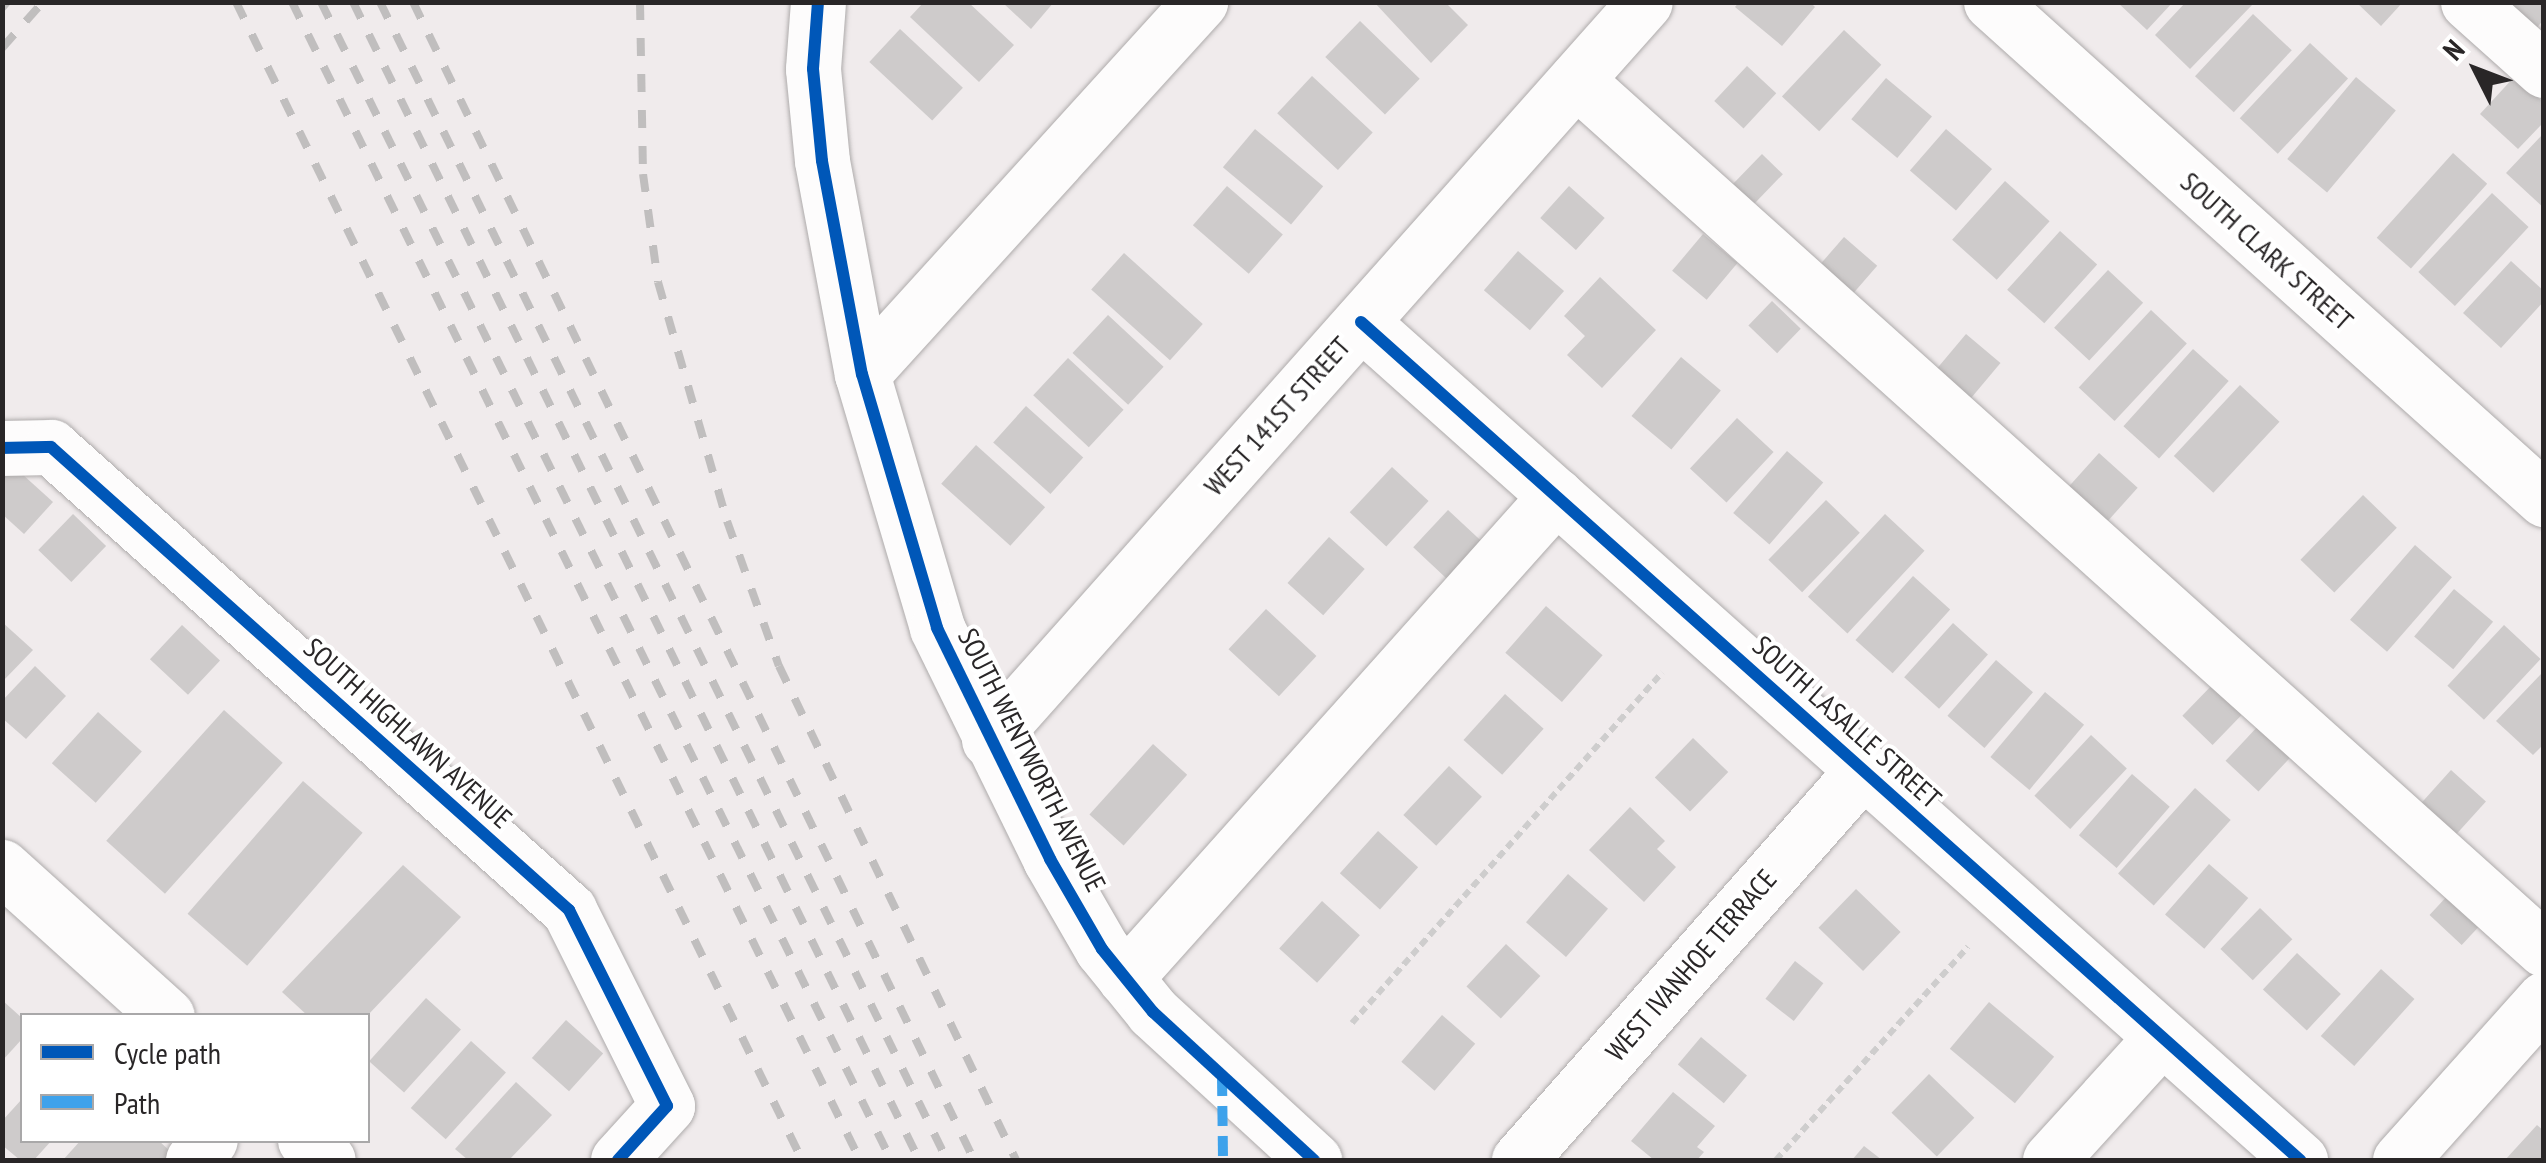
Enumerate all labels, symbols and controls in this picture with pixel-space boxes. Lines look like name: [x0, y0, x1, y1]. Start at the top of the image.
north arrow: [2426, 20, 2526, 120]
text: N: [2435, 32, 2472, 68]
street label: SOUTH CLARK STREET: [2174, 165, 2360, 337]
street label: WEST 141ST STREET: [1196, 329, 1358, 503]
street label: SOUTH WENTWORTH AVENUE: [951, 622, 1113, 898]
street label: SOUTH LASALLE STREET: [1746, 629, 1948, 815]
street label: SOUTH HIGHLAWN AVENUE: [297, 631, 519, 835]
street label: WEST IVANHOE TERRACE: [1598, 862, 1784, 1068]
legend: [20, 1013, 370, 1143]
text: Cycle path: [114, 1033, 221, 1072]
text: Path: [114, 1083, 160, 1122]

